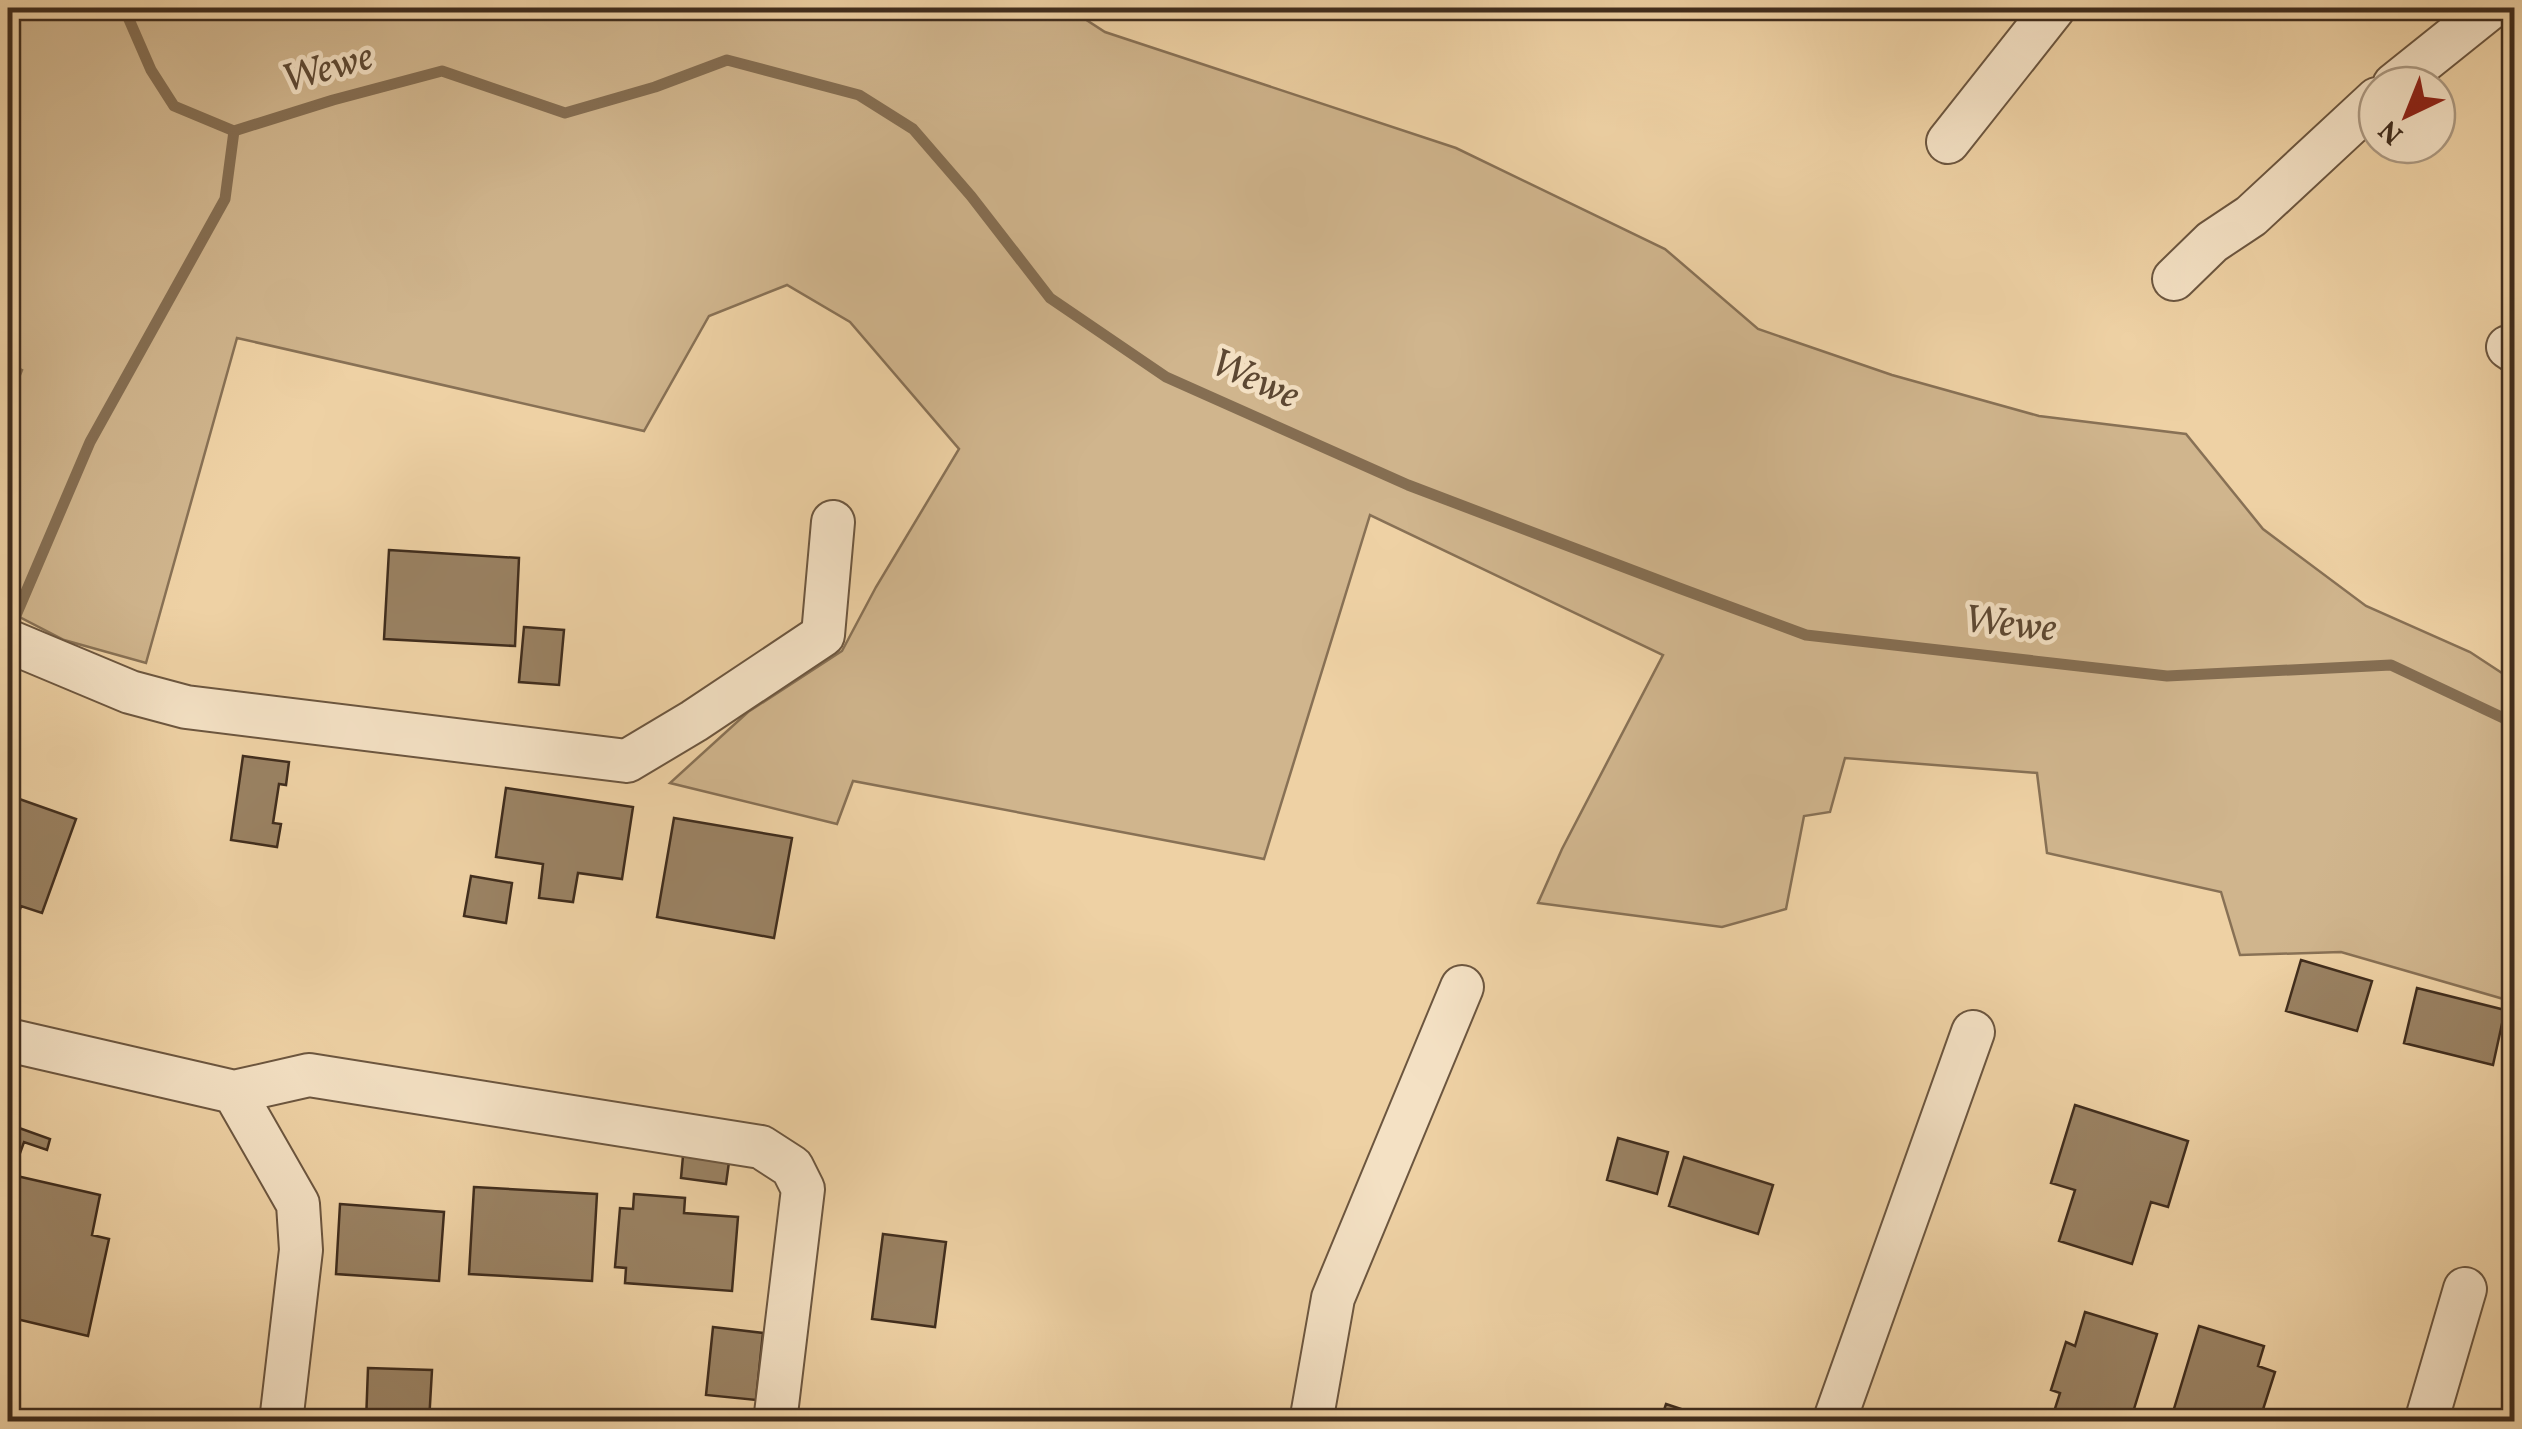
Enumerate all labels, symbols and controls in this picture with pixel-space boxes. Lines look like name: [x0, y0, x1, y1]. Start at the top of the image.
water label: Wewe: [276, 30, 381, 110]
north arrow: [2357, 65, 2457, 165]
text: N: [2371, 110, 2412, 153]
water label: Wewe: [1200, 337, 1308, 426]
water label: Wewe: [1961, 593, 2059, 659]

